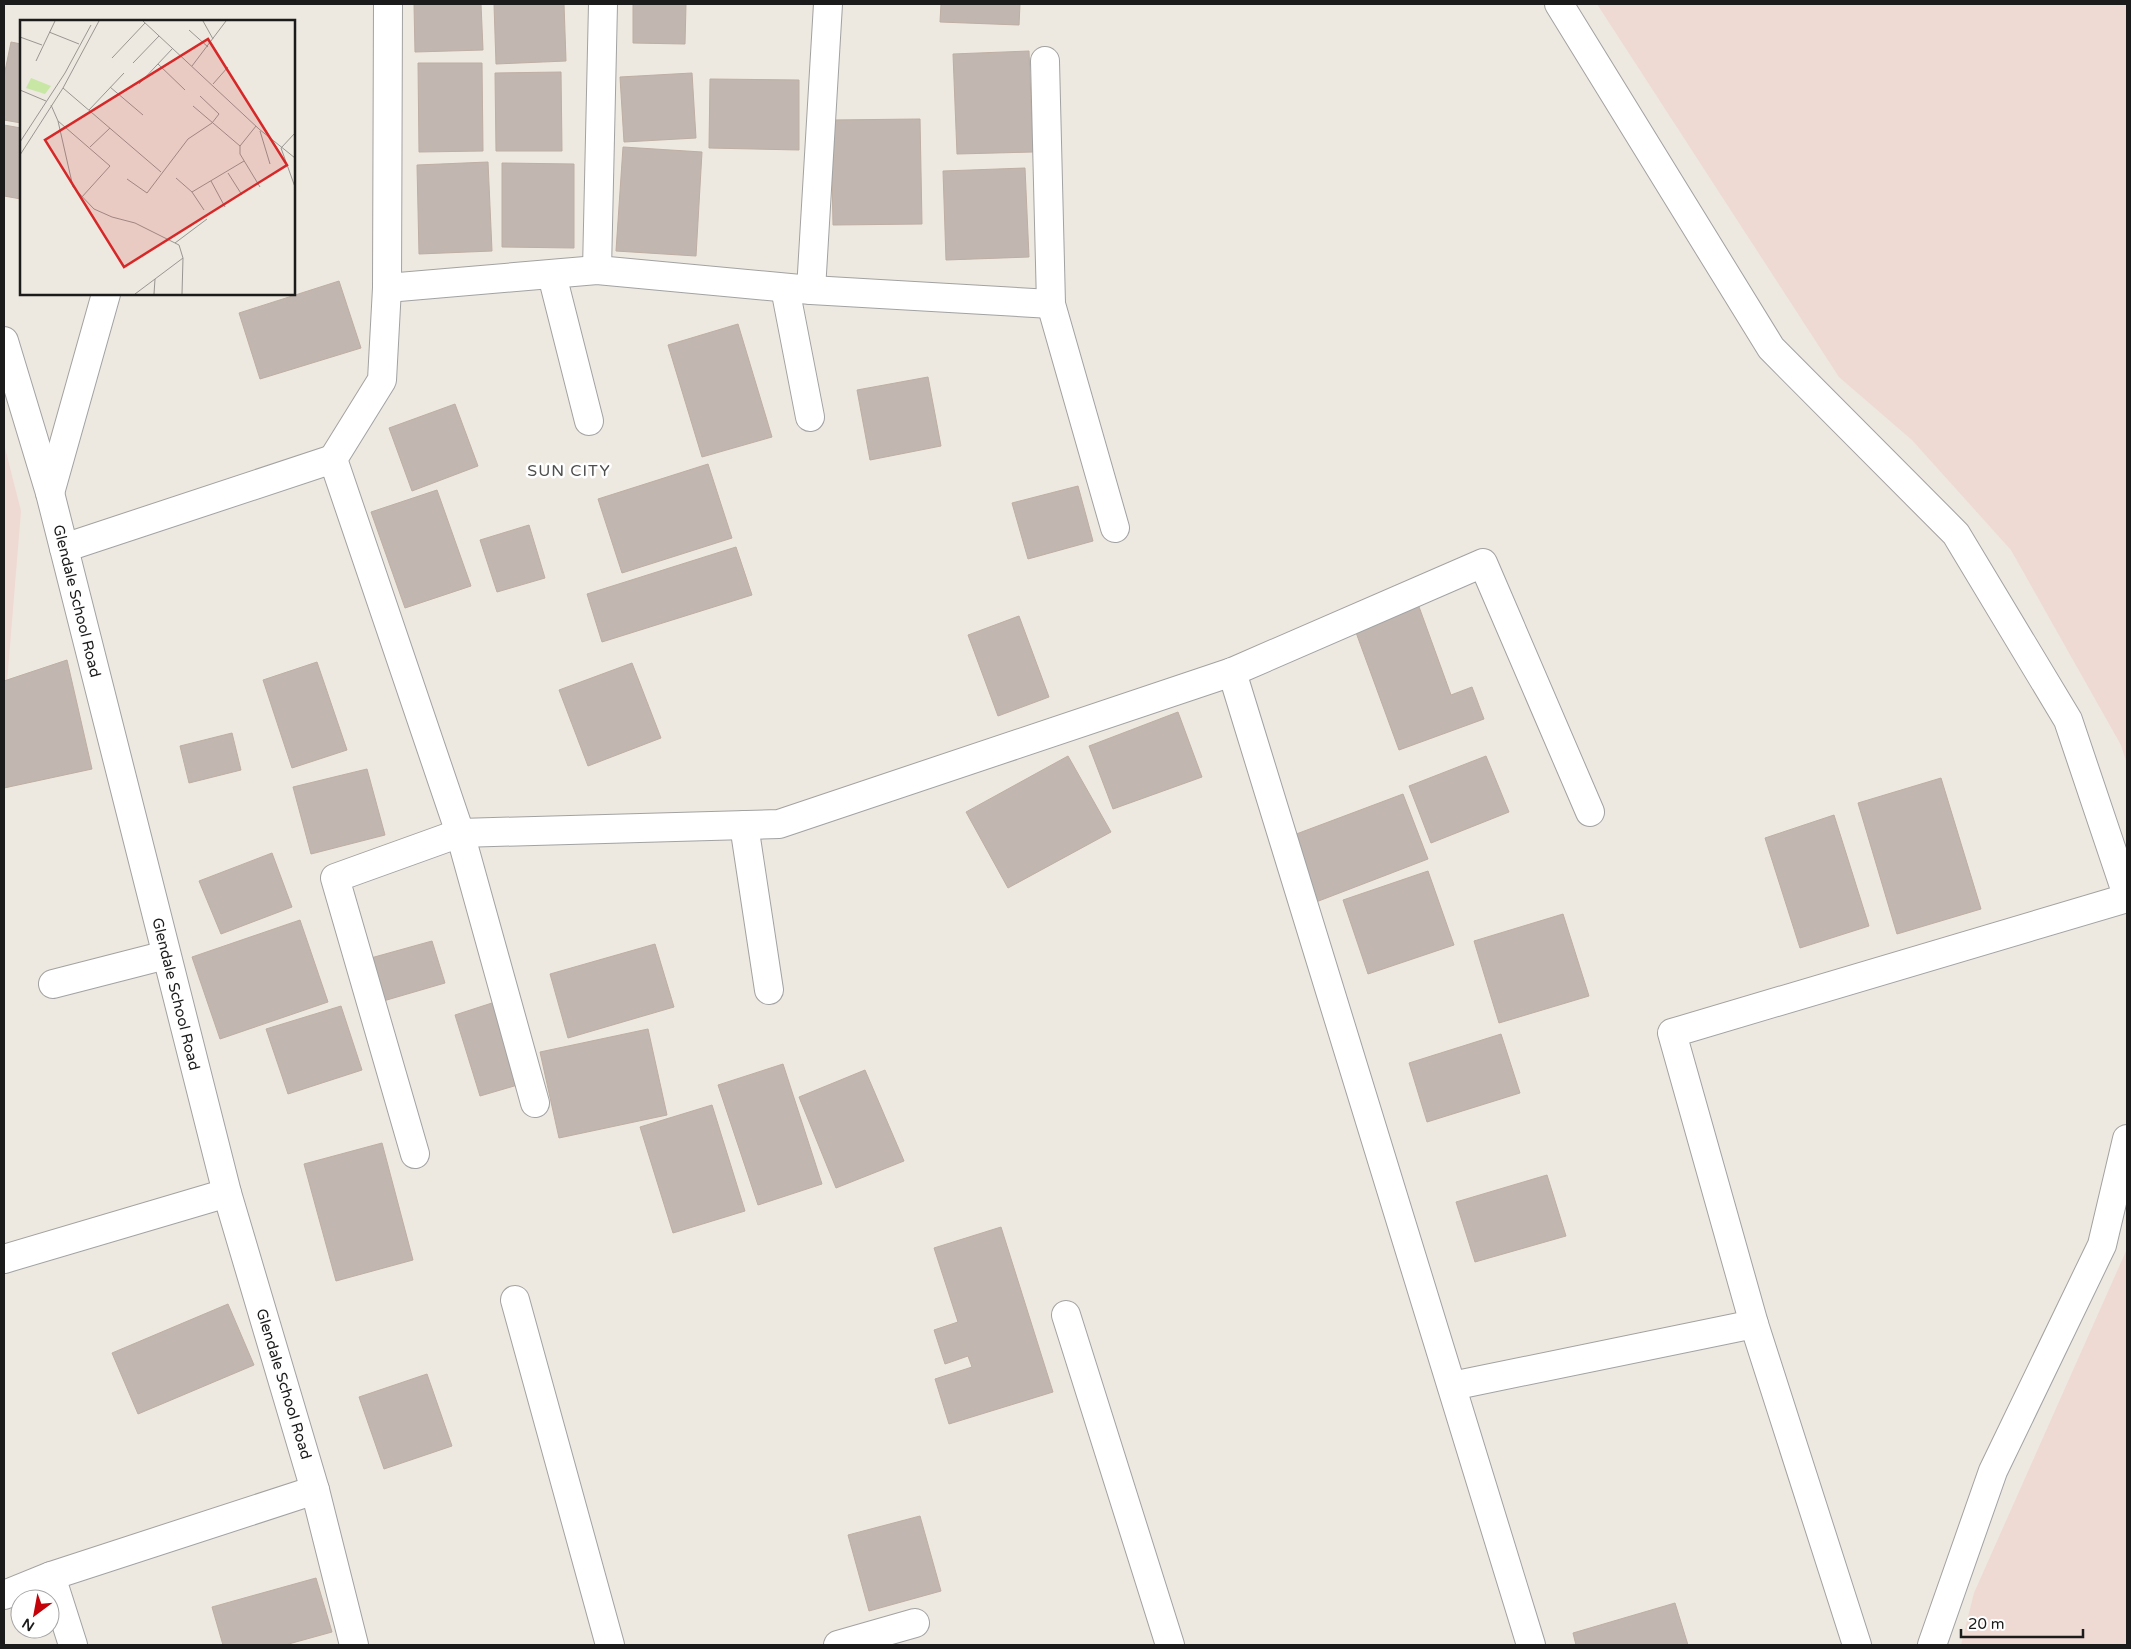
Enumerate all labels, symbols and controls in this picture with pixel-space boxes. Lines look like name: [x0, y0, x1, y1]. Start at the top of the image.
inset map: [20, 20, 295, 295]
district label: SUN CITY: [527, 461, 611, 481]
street label: Glendale School Road: [49, 523, 105, 679]
street label: Glendale School Road: [148, 916, 204, 1072]
street label: Glendale School Road: [252, 1306, 316, 1462]
north arrow: [10, 1589, 60, 1639]
scale bar: [1961, 1606, 2084, 1638]
text: N: [19, 1614, 38, 1635]
text: 20 m: [1968, 1615, 2005, 1633]

